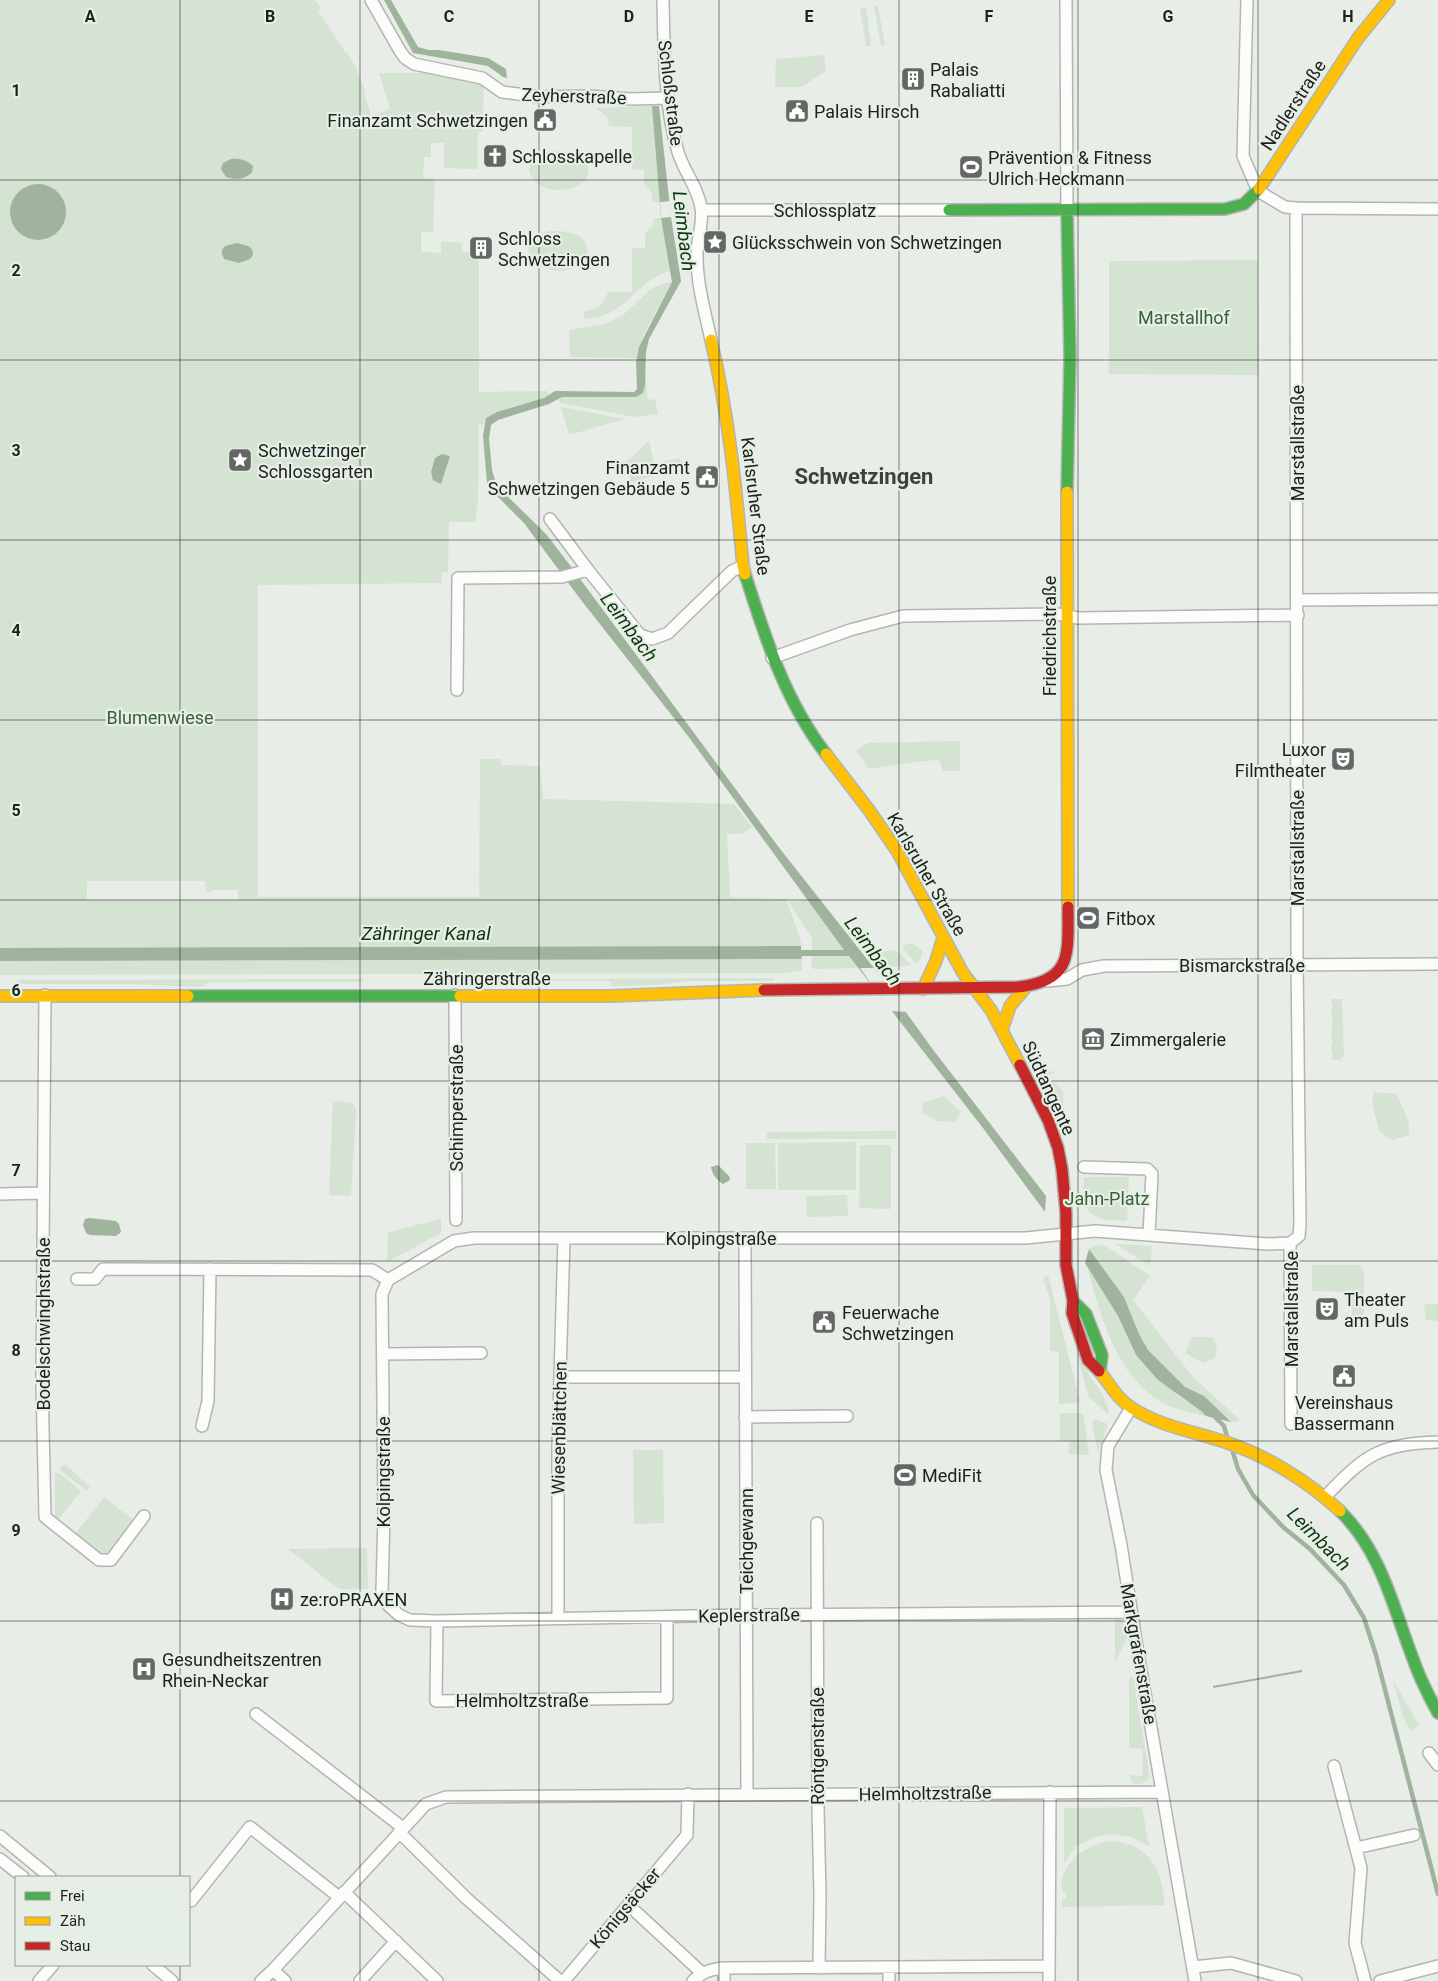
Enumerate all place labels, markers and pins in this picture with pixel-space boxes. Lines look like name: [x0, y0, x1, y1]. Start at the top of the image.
place label: Palais Rabaliatti: [930, 59, 1005, 101]
building icon: Palais Rabaliatti: [900, 66, 926, 92]
public building icon: Palais Hirsch: [784, 98, 810, 124]
place label: Palais Hirsch: [814, 101, 919, 122]
public building icon: Finanzamt Schwetzingen: [532, 107, 558, 133]
place label: Finanzamt Schwetzingen: [327, 110, 528, 131]
church icon: Schlosskapelle: [482, 143, 508, 169]
place label: Schlosskapelle: [512, 146, 632, 167]
place label: Prävention & Fitness Ulrich Heckmann: [988, 147, 1152, 189]
sports icon: Prävention & Fitness Ulrich Heckmann: [958, 154, 984, 180]
place label: Schloss Schwetzingen: [498, 228, 610, 270]
place icon: Glücksschwein von Schwetzingen: [702, 229, 728, 255]
place label: Glücksschwein von Schwetzingen: [732, 232, 1002, 253]
building icon: Schloss Schwetzingen: [468, 235, 494, 261]
place label: Schwetzinger Schlossgarten: [258, 440, 373, 482]
place icon: Schwetzinger Schlossgarten: [227, 447, 253, 473]
place label: Finanzamt Schwetzingen Gebäude 5: [488, 457, 690, 499]
public building icon: Finanzamt Schwetzingen Gebäude 5: [694, 464, 720, 490]
place label: Luxor Filmtheater: [1235, 739, 1326, 781]
theatre icon: Luxor Filmtheater: [1330, 746, 1356, 772]
sports icon: Fitbox: [1075, 905, 1101, 931]
place label: Fitbox: [1106, 908, 1155, 929]
museum icon: Zimmergalerie: [1080, 1026, 1106, 1052]
place label: Zimmergalerie: [1110, 1029, 1226, 1050]
place label: Theater am Puls: [1344, 1289, 1409, 1331]
theatre icon: Theater am Puls: [1314, 1296, 1340, 1322]
place label: Feuerwache Schwetzingen: [842, 1302, 954, 1344]
public building icon: Feuerwache Schwetzingen: [811, 1309, 837, 1335]
public building icon: Vereinshaus Bassermann: [1331, 1363, 1357, 1389]
place label: Vereinshaus Bassermann: [1294, 1392, 1394, 1434]
sports icon: MediFit: [892, 1462, 918, 1488]
place label: MediFit: [922, 1465, 982, 1486]
hospital icon: ze:roPRAXEN: [269, 1586, 295, 1612]
place label: ze:roPRAXEN: [300, 1589, 407, 1610]
place label: Gesundheitszentren Rhein-Neckar: [162, 1649, 322, 1691]
hospital icon: Gesundheitszentren Rhein-Neckar: [131, 1656, 157, 1682]

